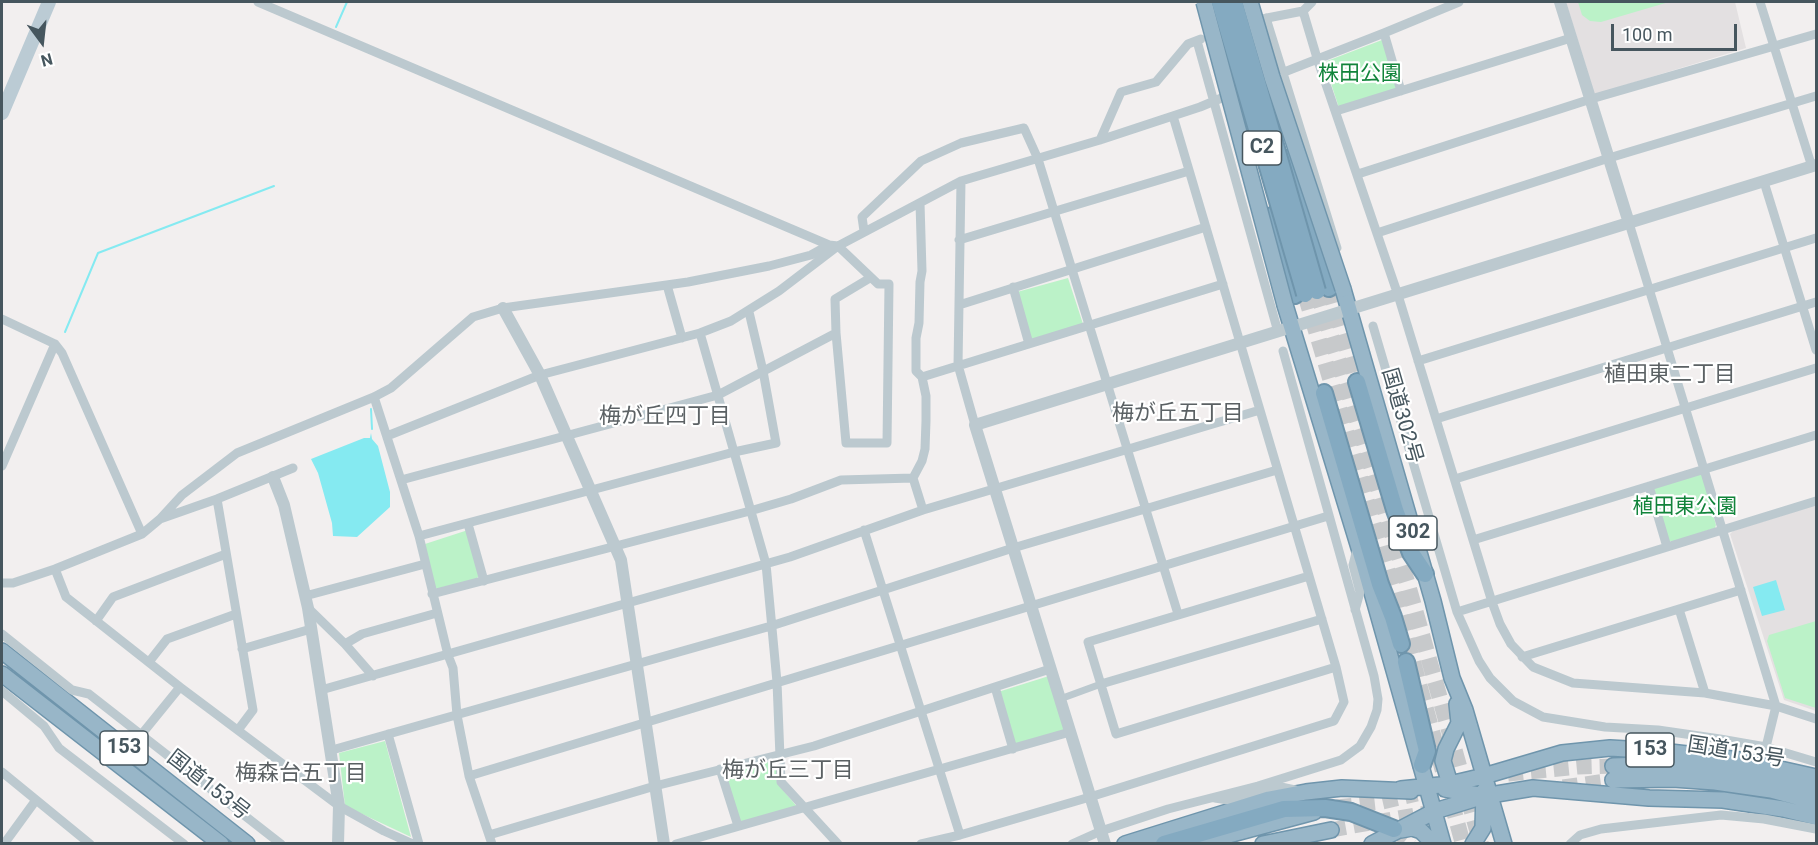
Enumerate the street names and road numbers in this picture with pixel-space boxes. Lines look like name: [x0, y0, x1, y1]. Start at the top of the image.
road number: C2: [1242, 131, 1282, 165]
street label: 国道302号: [1375, 365, 1427, 467]
road number: 302: [1389, 516, 1437, 550]
road number: 153: [100, 731, 148, 765]
road number: 153: [1626, 733, 1674, 767]
street label: 国道153号: [1685, 733, 1787, 773]
street label: 国道153号: [161, 746, 255, 826]

